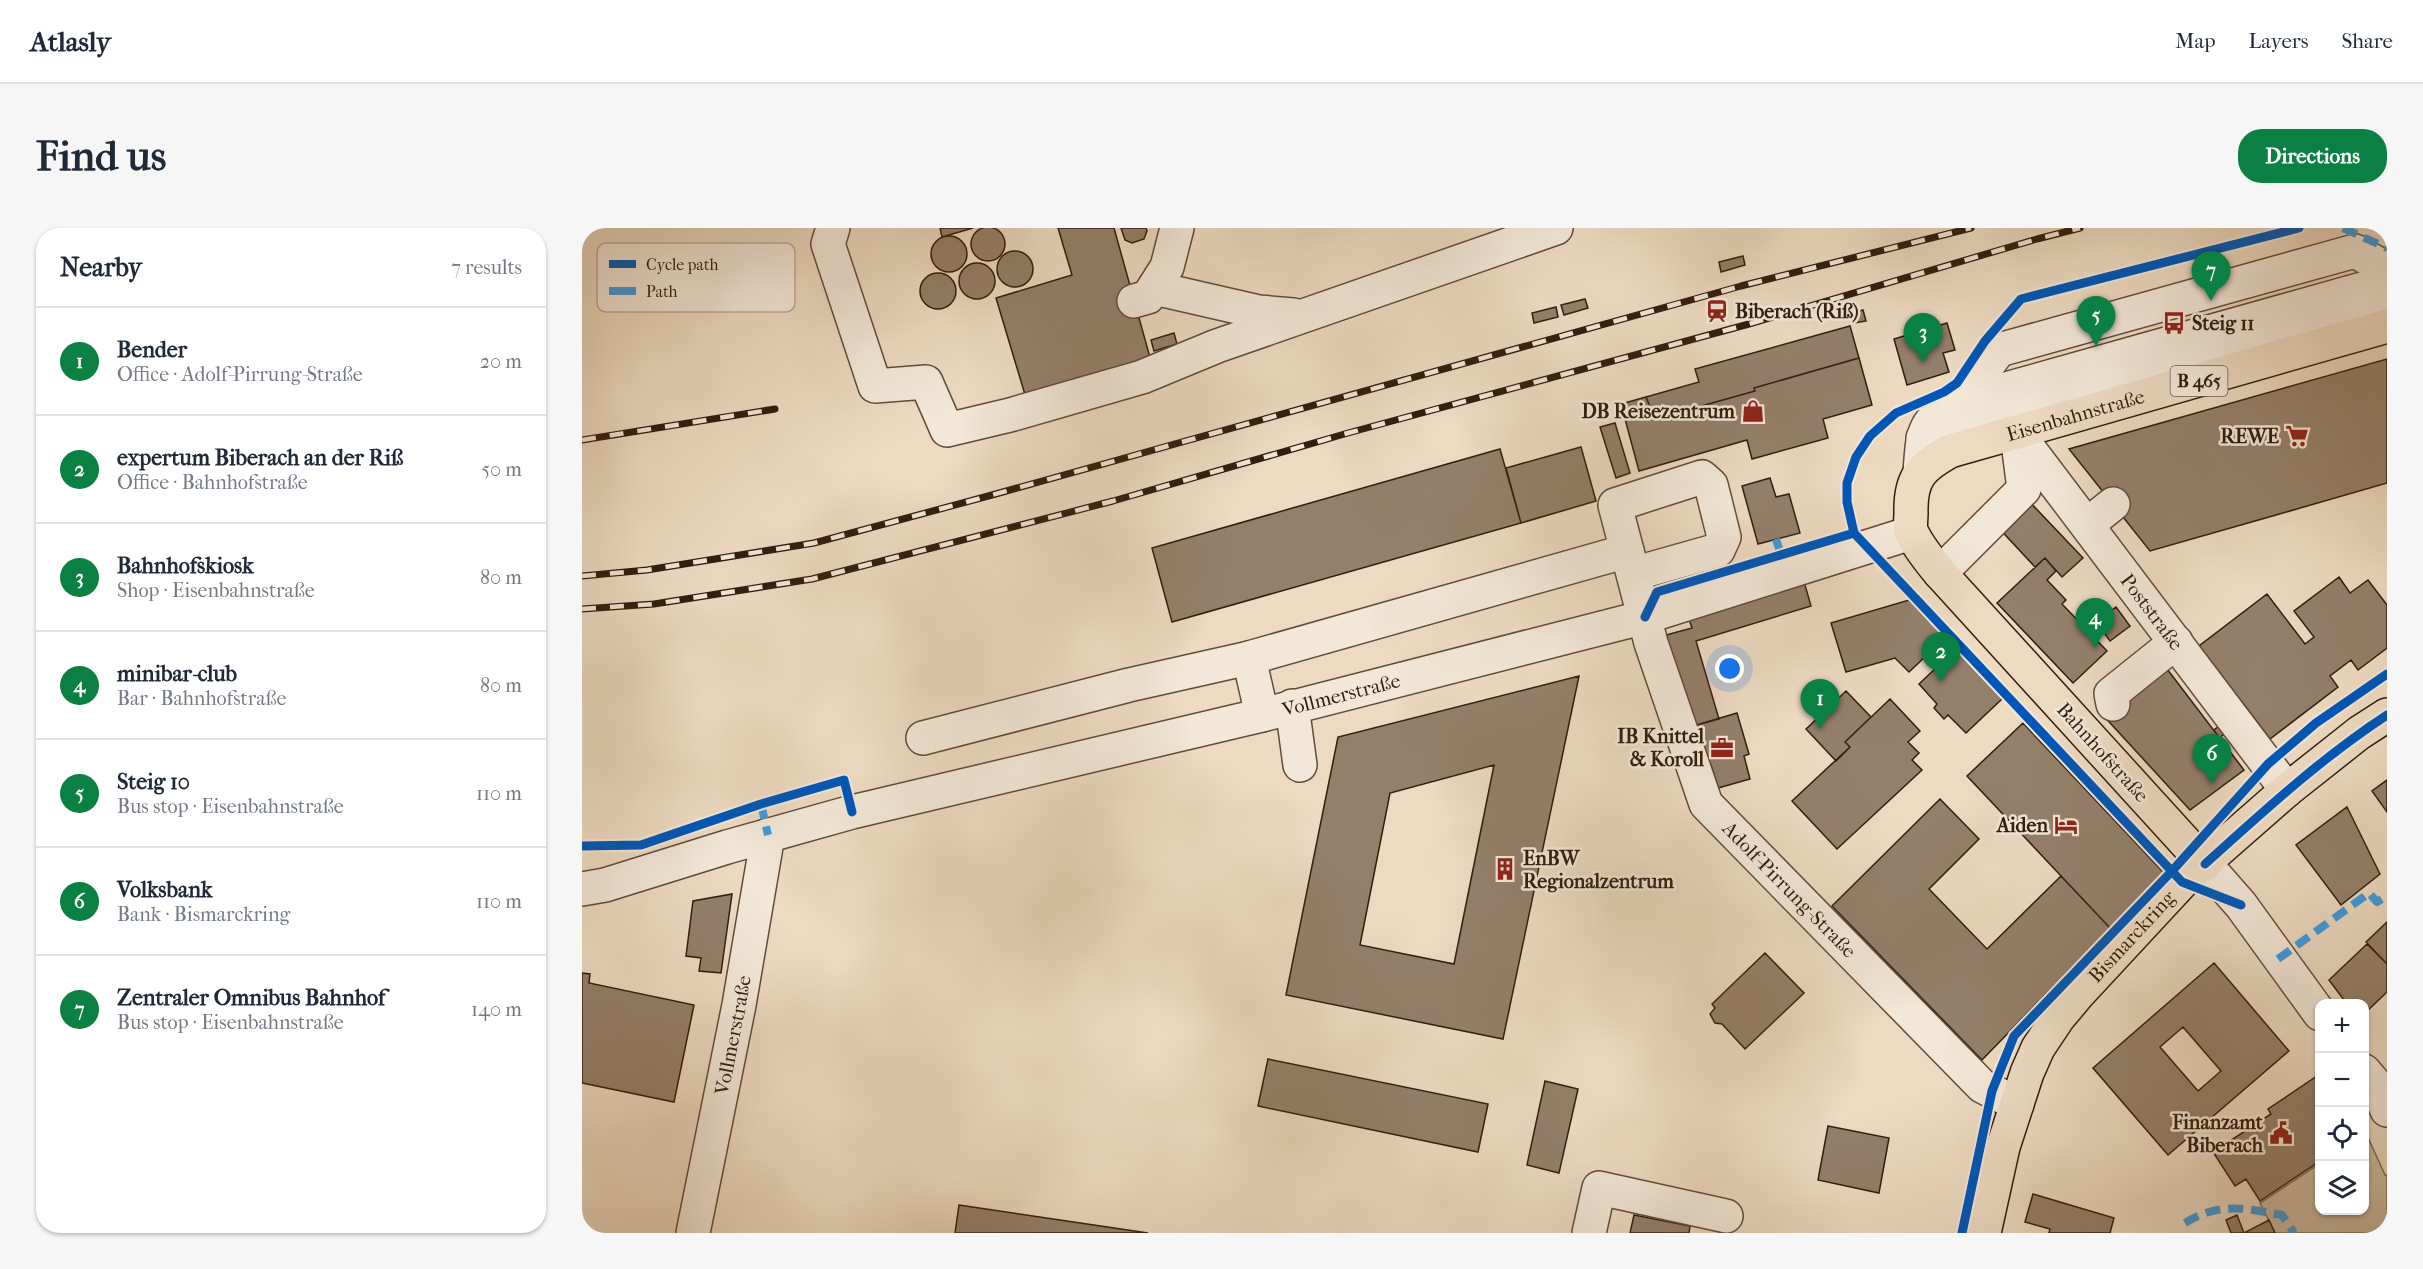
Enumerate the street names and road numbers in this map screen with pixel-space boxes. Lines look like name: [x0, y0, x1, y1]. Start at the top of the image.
road number: B 465: [2170, 366, 2228, 396]
street label: Eisenbahnstraße: [2004, 385, 2147, 446]
street label: Poststraße: [2116, 569, 2188, 655]
street label: Vollmerstraße: [1279, 669, 1403, 722]
street label: Bahnhofstraße: [2052, 698, 2153, 807]
street label: Adolf-Pirrung-Straße: [1717, 816, 1861, 963]
street label: Bismarckring: [2084, 886, 2180, 987]
street label: Vollmerstraße: [710, 974, 756, 1098]

